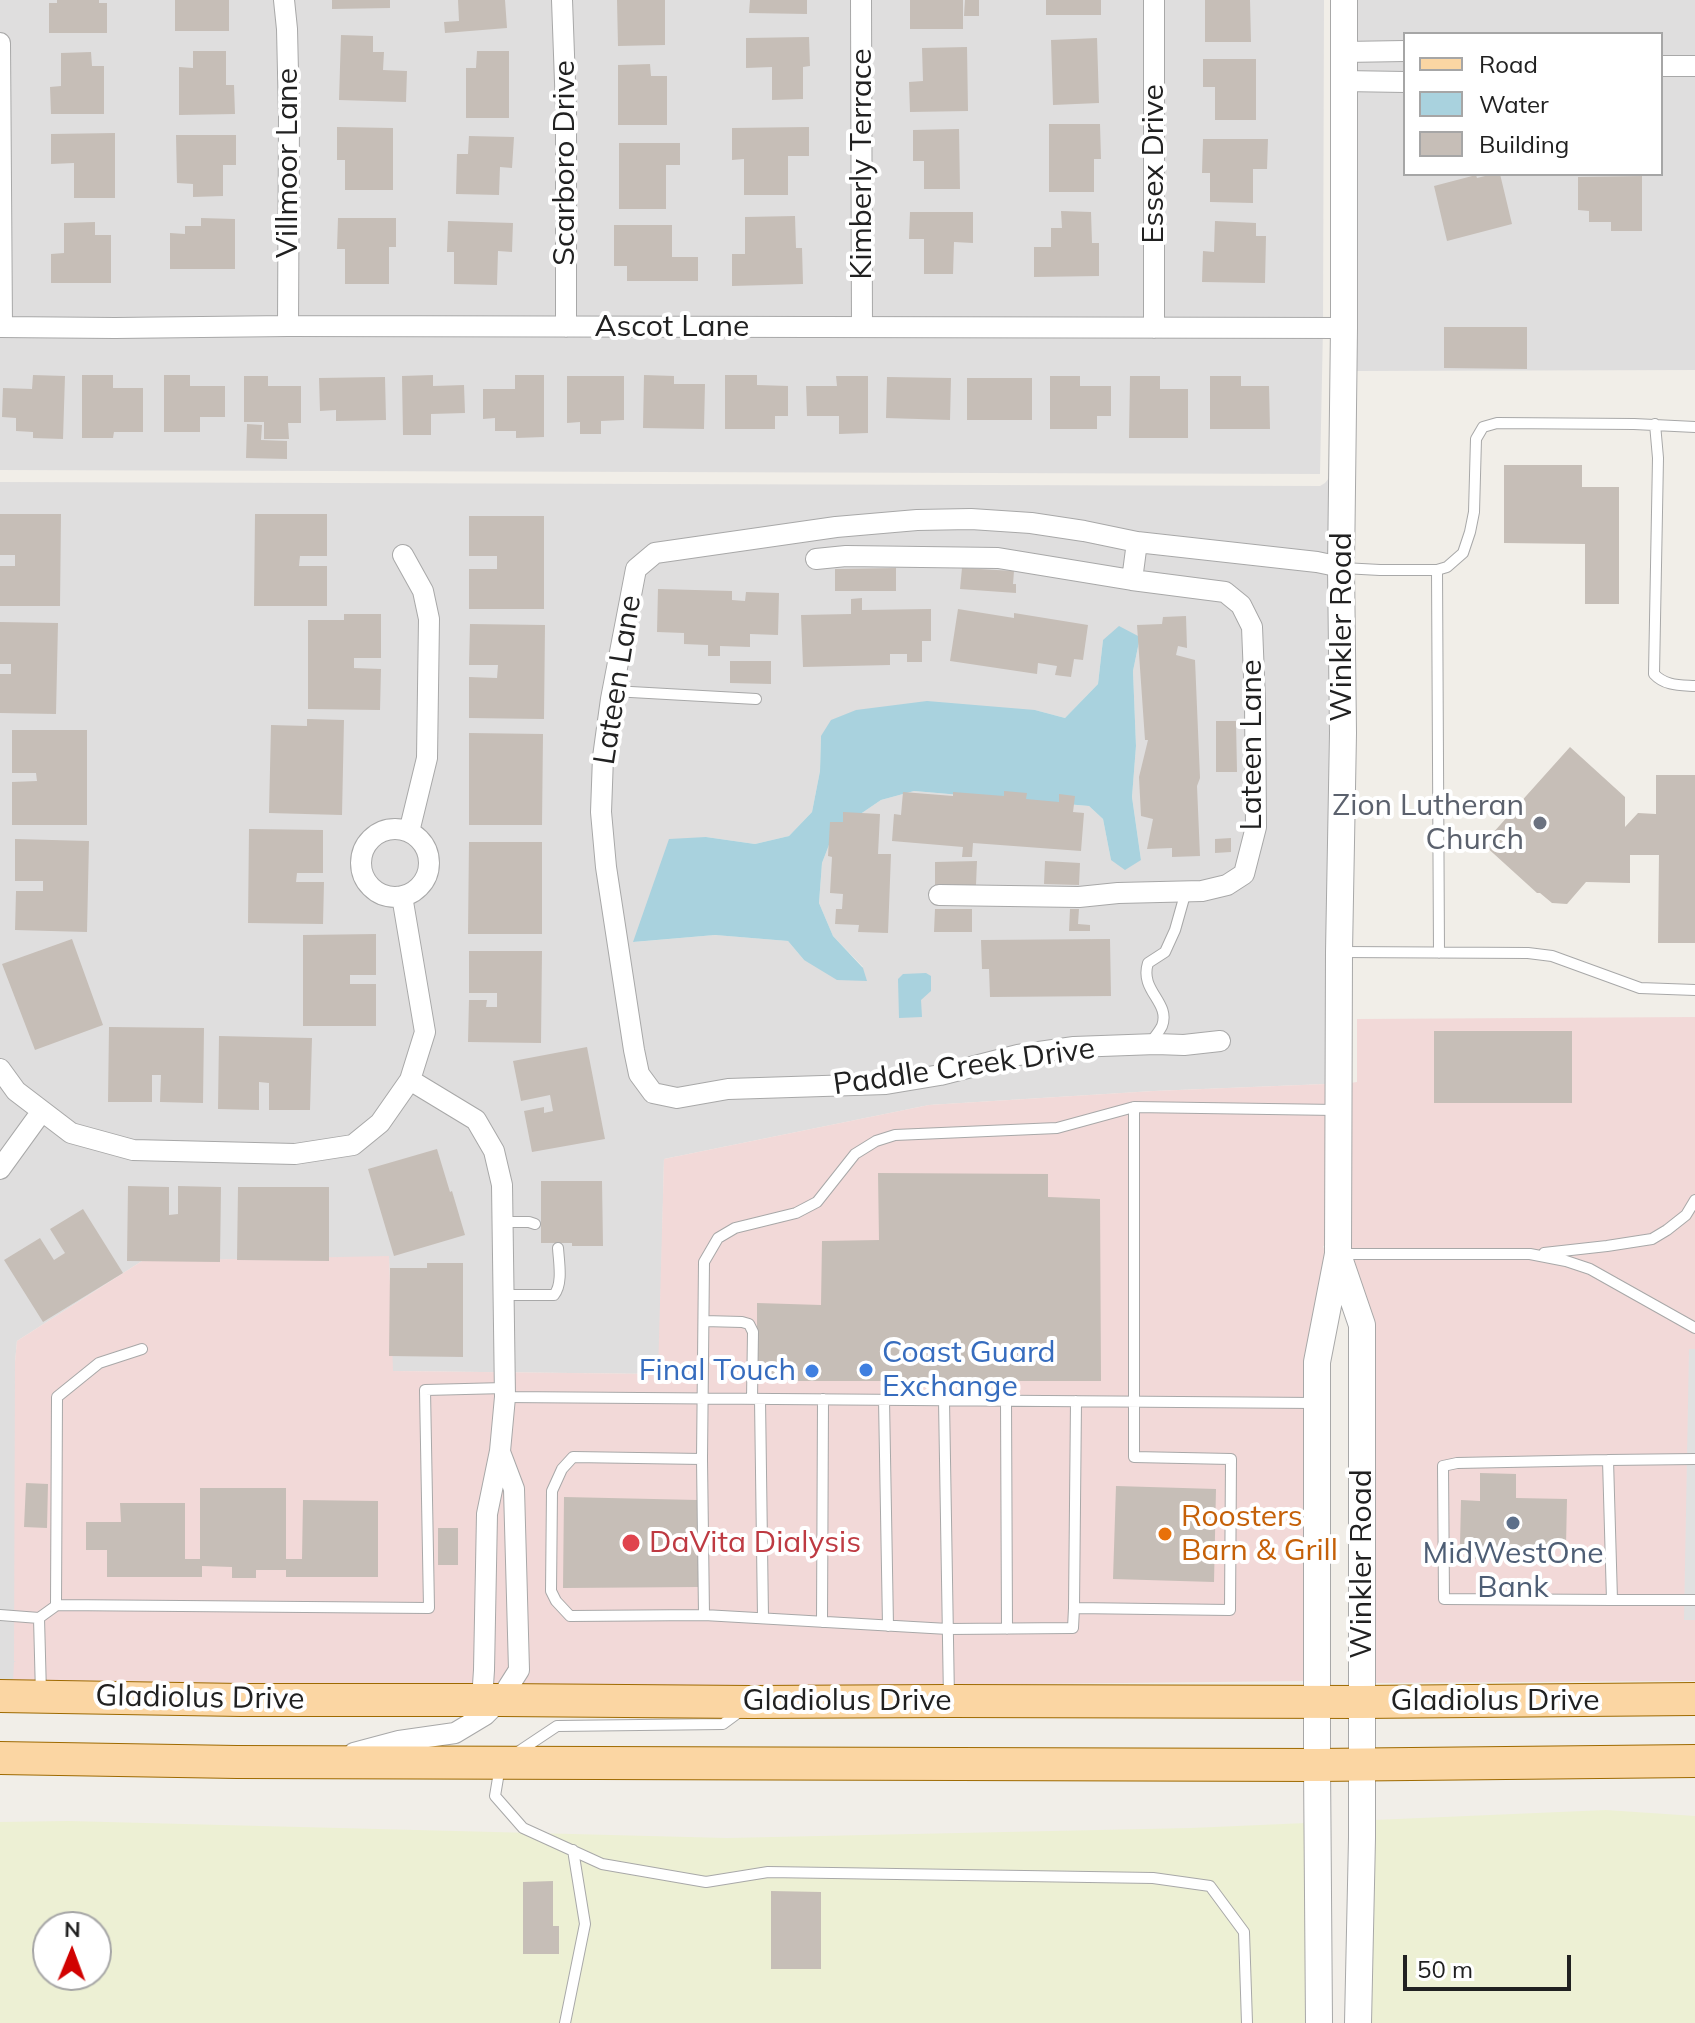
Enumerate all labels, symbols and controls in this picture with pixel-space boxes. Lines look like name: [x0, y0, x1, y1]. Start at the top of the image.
legend: [1403, 32, 1663, 176]
street label: Kimberly Terrace: [844, 48, 880, 280]
text: Road: [1479, 49, 1538, 79]
street label: Scarboro Drive: [547, 60, 583, 266]
street label: Villmoor Lane: [270, 68, 306, 258]
street label: Essex Drive: [1136, 84, 1172, 244]
text: Water: [1479, 89, 1549, 119]
text: Building: [1479, 129, 1569, 159]
street label: Ascot Lane: [595, 309, 749, 345]
street label: Winkler Road: [1324, 532, 1360, 722]
street label: Lateen Lane: [587, 593, 649, 767]
street label: Lateen Lane: [1234, 660, 1270, 830]
place label: Zion Lutheran Church: [1332, 788, 1524, 858]
marker: Zion Lutheran Church: [1531, 814, 1549, 832]
street label: Paddle Creek Drive: [831, 1031, 1097, 1103]
place label: Coast Guard Exchange: [882, 1335, 1056, 1406]
place label: Final Touch: [639, 1353, 796, 1389]
marker: Coast Guard Exchange: [857, 1361, 875, 1379]
marker: Final Touch: [803, 1362, 821, 1380]
street label: Winkler Road: [1344, 1469, 1380, 1659]
place label: Roosters Barn & Grill: [1181, 1499, 1338, 1570]
marker: MidWestOne Bank: [1504, 1514, 1522, 1532]
place label: DaVita Dialysis: [649, 1525, 861, 1561]
marker: Roosters Barn & Grill: [1156, 1525, 1174, 1543]
marker: DaVita Dialysis: [620, 1532, 642, 1554]
place label: MidWestOne Bank: [1422, 1536, 1604, 1606]
street label: Gladiolus Drive: [95, 1678, 305, 1718]
street label: Gladiolus Drive: [743, 1683, 951, 1719]
street label: Gladiolus Drive: [1391, 1683, 1599, 1719]
north arrow: [32, 1911, 112, 1991]
text: N: [64, 1915, 81, 1943]
scale bar: [1407, 1939, 1575, 1989]
text: 50 m: [1417, 1954, 1473, 1984]

